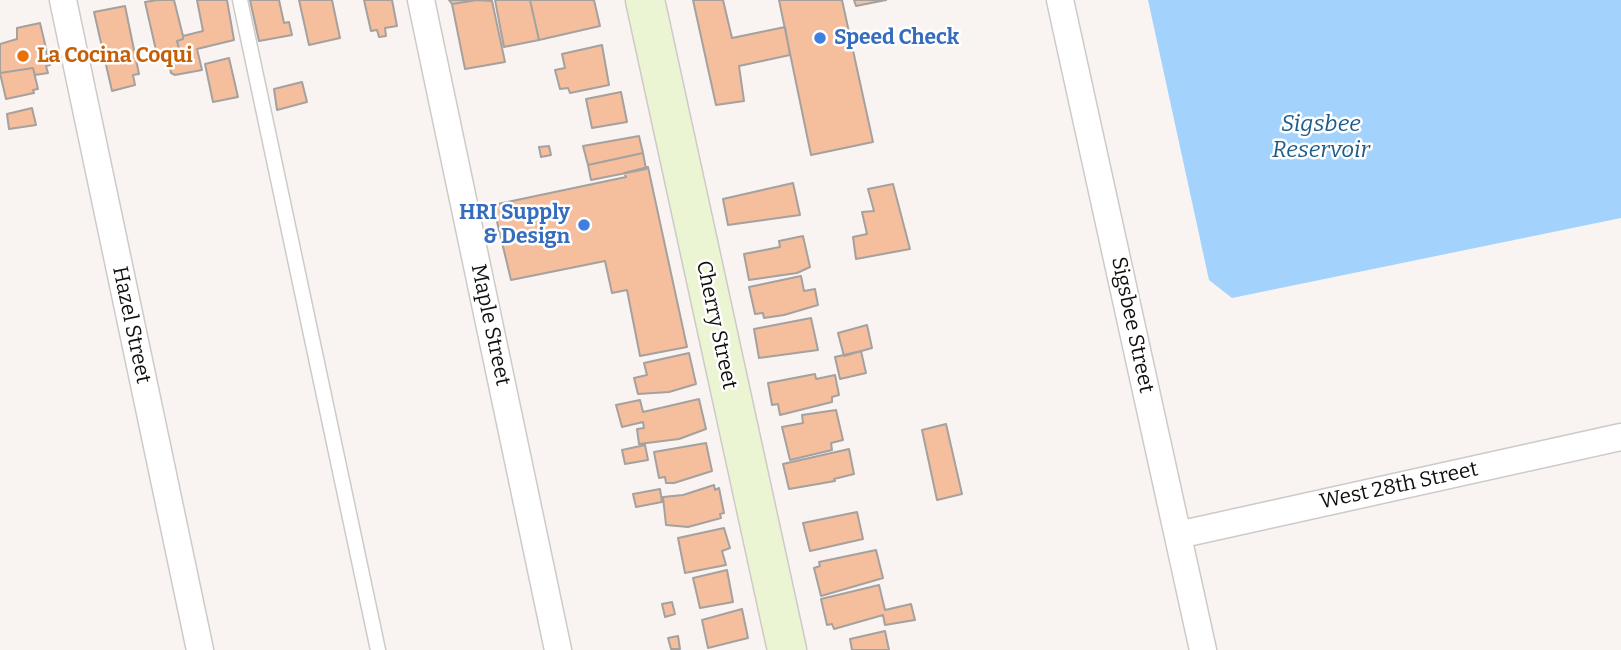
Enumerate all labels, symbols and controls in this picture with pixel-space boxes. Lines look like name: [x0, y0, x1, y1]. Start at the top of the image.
place label: Speed Check: [834, 25, 959, 51]
marker: Speed Check: [812, 30, 828, 46]
place label: La Cocina Coqui: [37, 43, 193, 69]
marker: La Cocina Coqui: [15, 48, 31, 64]
water label: Sigsbee Reservoir: [1272, 111, 1370, 165]
place label: HRI Supply & Design: [459, 200, 570, 250]
marker: HRI Supply & Design: [576, 217, 592, 233]
street label: Sigsbee Street: [1105, 255, 1159, 395]
street label: Cherry Street: [690, 258, 742, 392]
street label: Maple Street: [465, 262, 515, 388]
street label: Hazel Street: [106, 264, 156, 386]
street label: West 28th Street: [1318, 457, 1480, 515]

